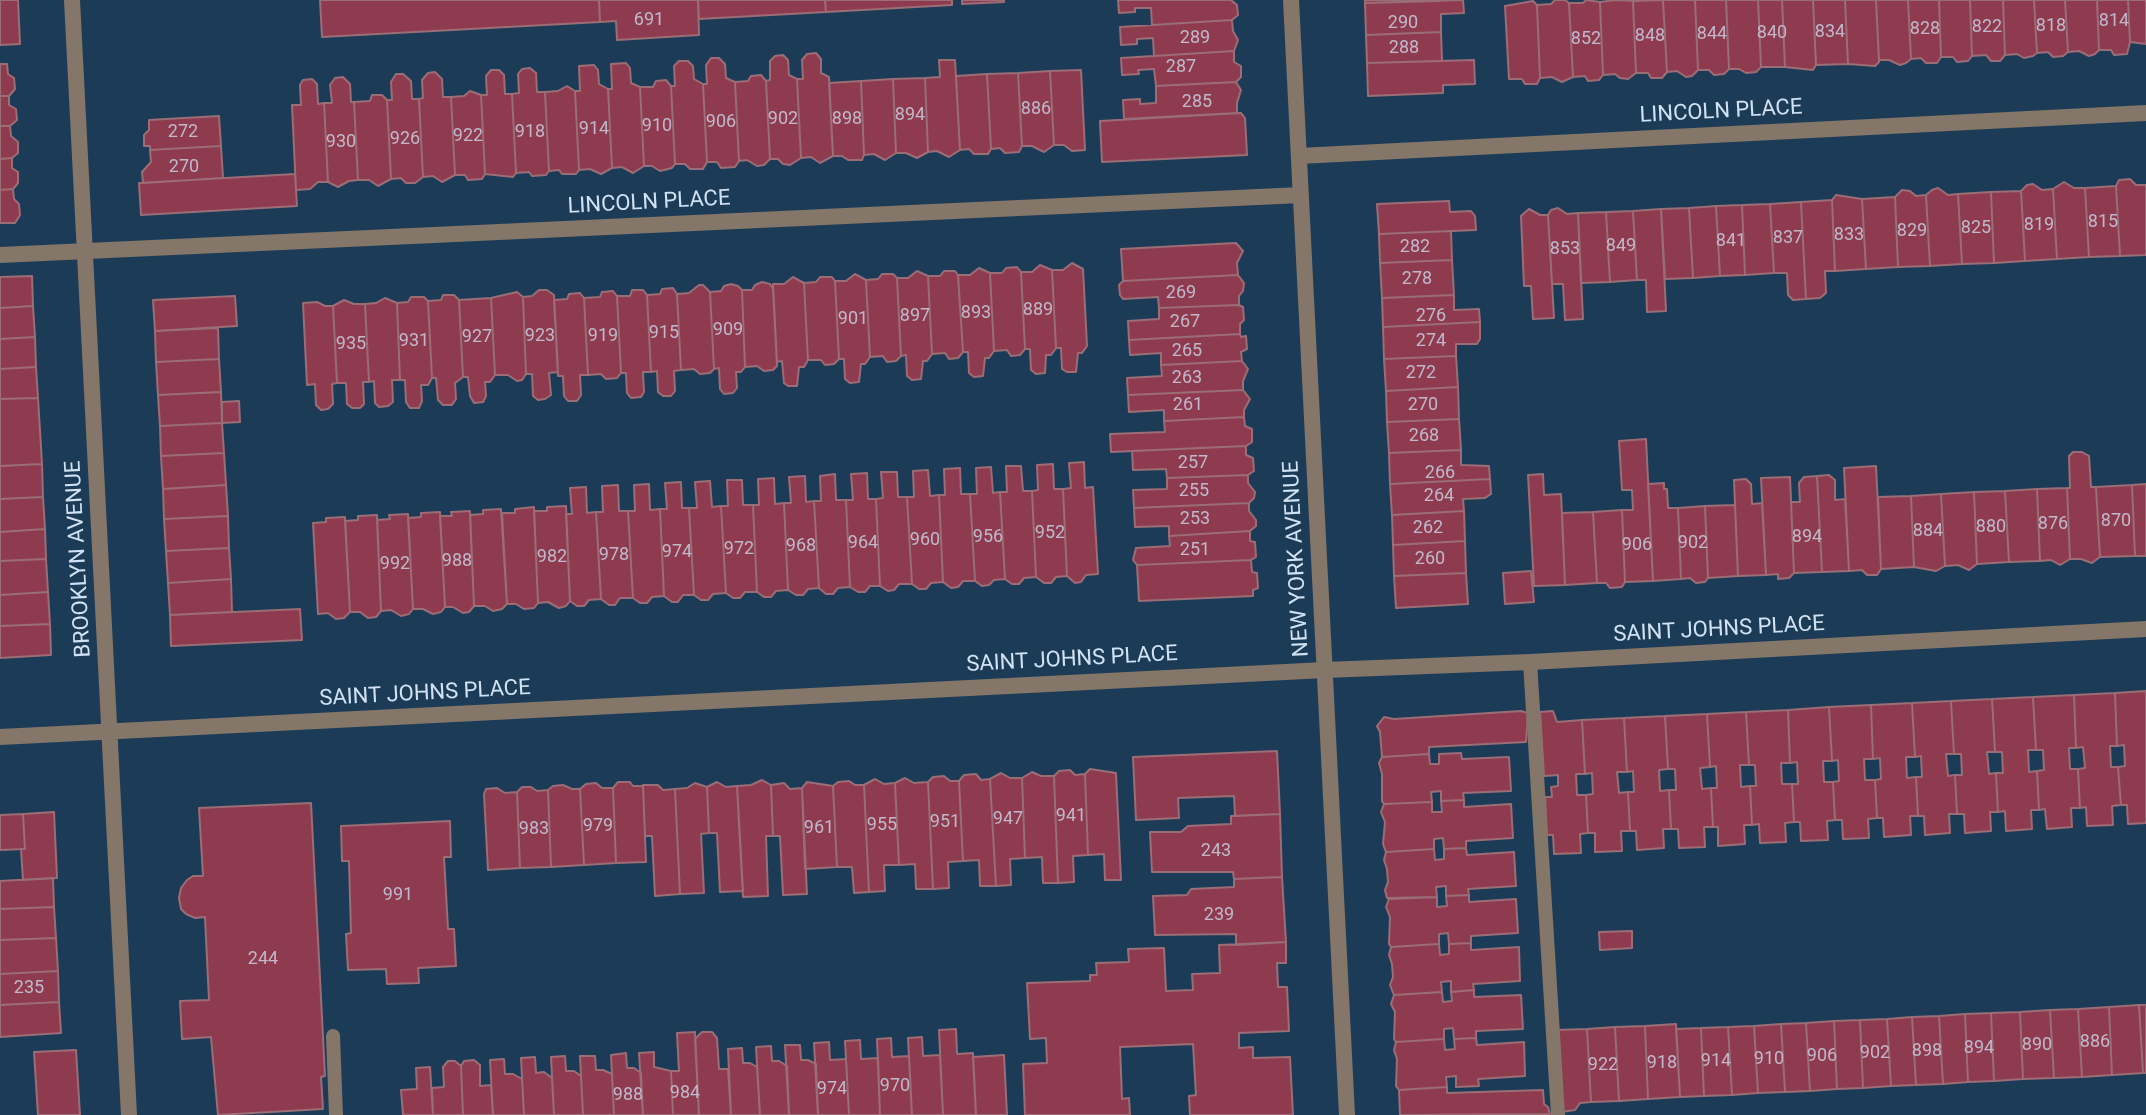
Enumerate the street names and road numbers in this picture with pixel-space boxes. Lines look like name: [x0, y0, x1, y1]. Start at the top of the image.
street label: LINCOLN PLACE: [1639, 95, 1803, 129]
street label: LINCOLN PLACE: [567, 186, 731, 220]
street label: BROOKLYN AVENUE: [61, 460, 97, 658]
street label: NEW YORK AVENUE: [1279, 460, 1315, 658]
street label: SAINT JOHNS PLACE: [1613, 611, 1825, 649]
street label: SAINT JOHNS PLACE: [966, 641, 1178, 679]
street label: SAINT JOHNS PLACE: [319, 675, 531, 713]

